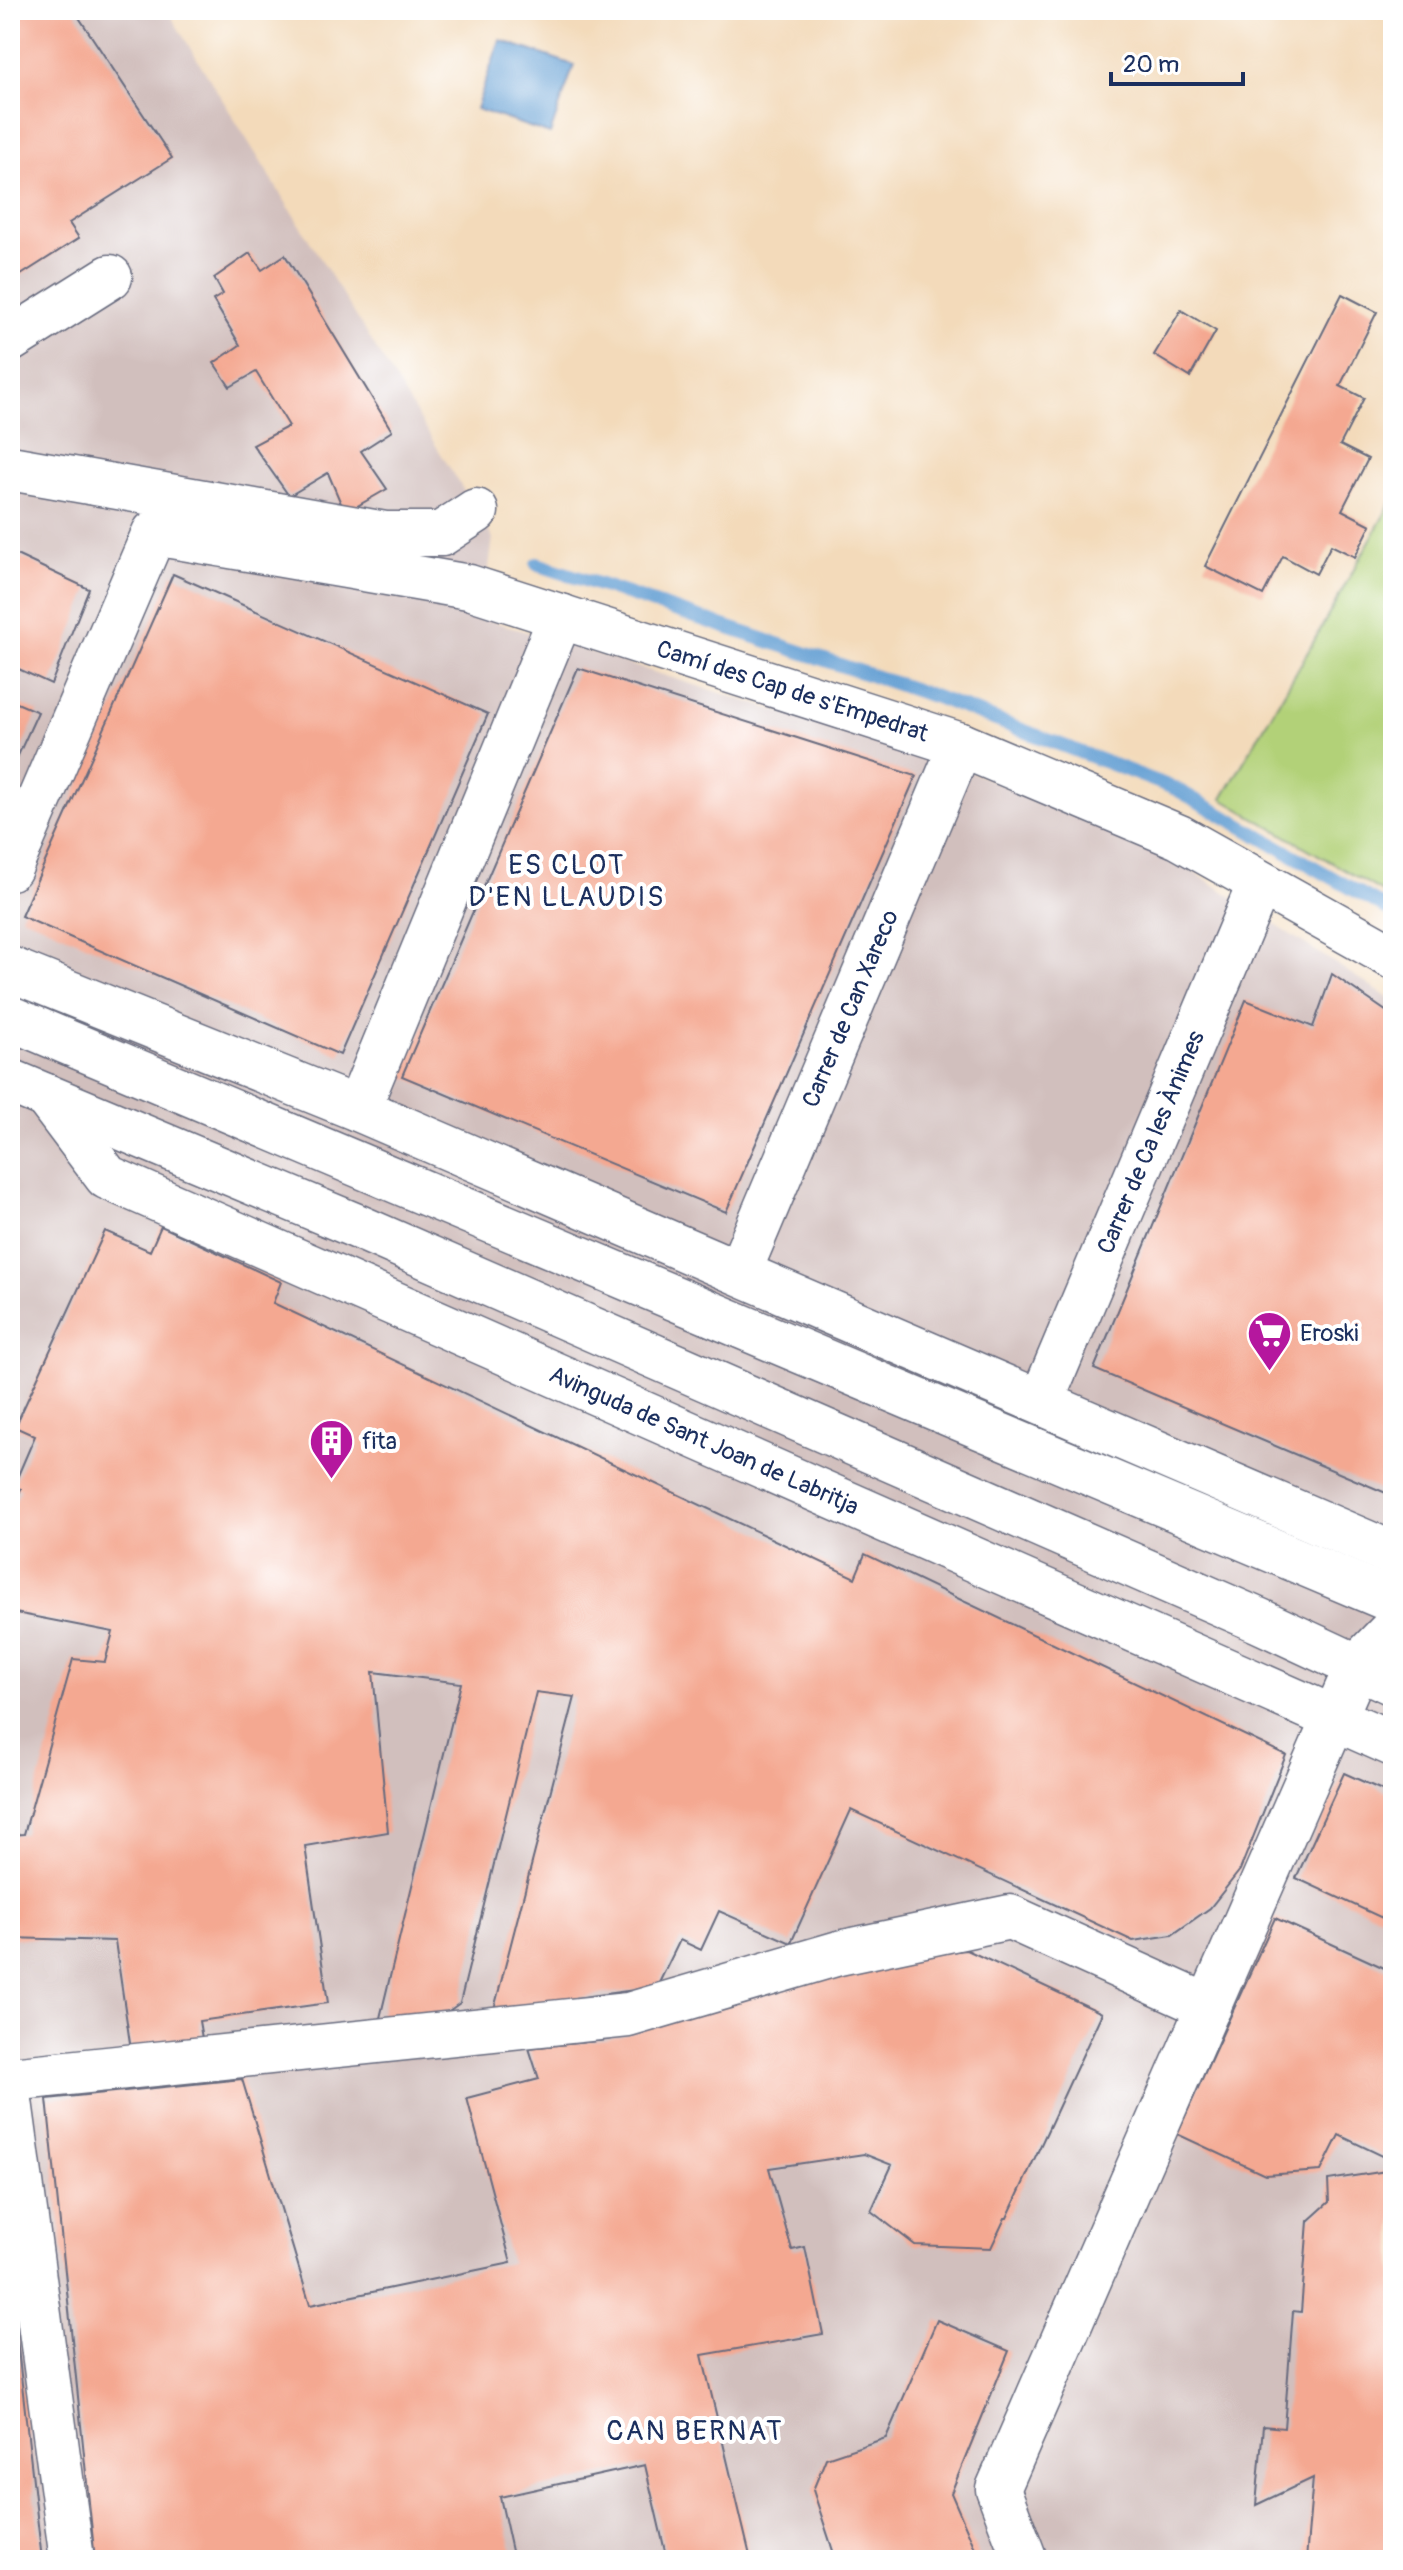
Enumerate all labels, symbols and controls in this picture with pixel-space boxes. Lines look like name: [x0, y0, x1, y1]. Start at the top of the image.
scale bar: [1111, 36, 1243, 86]
text: 20 m: [1123, 50, 1179, 79]
street label: Camí des Cap de s'Empedrat: [653, 634, 932, 748]
district label: ES CLOT D'EN LLAUDIS: [468, 848, 666, 915]
street label: Carrer de Can Xareco: [796, 905, 904, 1111]
street label: Carrer de Ca les Ànimes: [1091, 1026, 1211, 1258]
supermarket icon: Eroski: [1245, 1309, 1293, 1372]
place label: Eroski: [1300, 1319, 1358, 1348]
street label: Avinguda de Sant Joan de Labritja: [545, 1359, 863, 1521]
building icon: fita: [307, 1417, 355, 1480]
place label: fita: [362, 1427, 397, 1456]
district label: CAN BERNAT: [606, 2414, 784, 2449]

